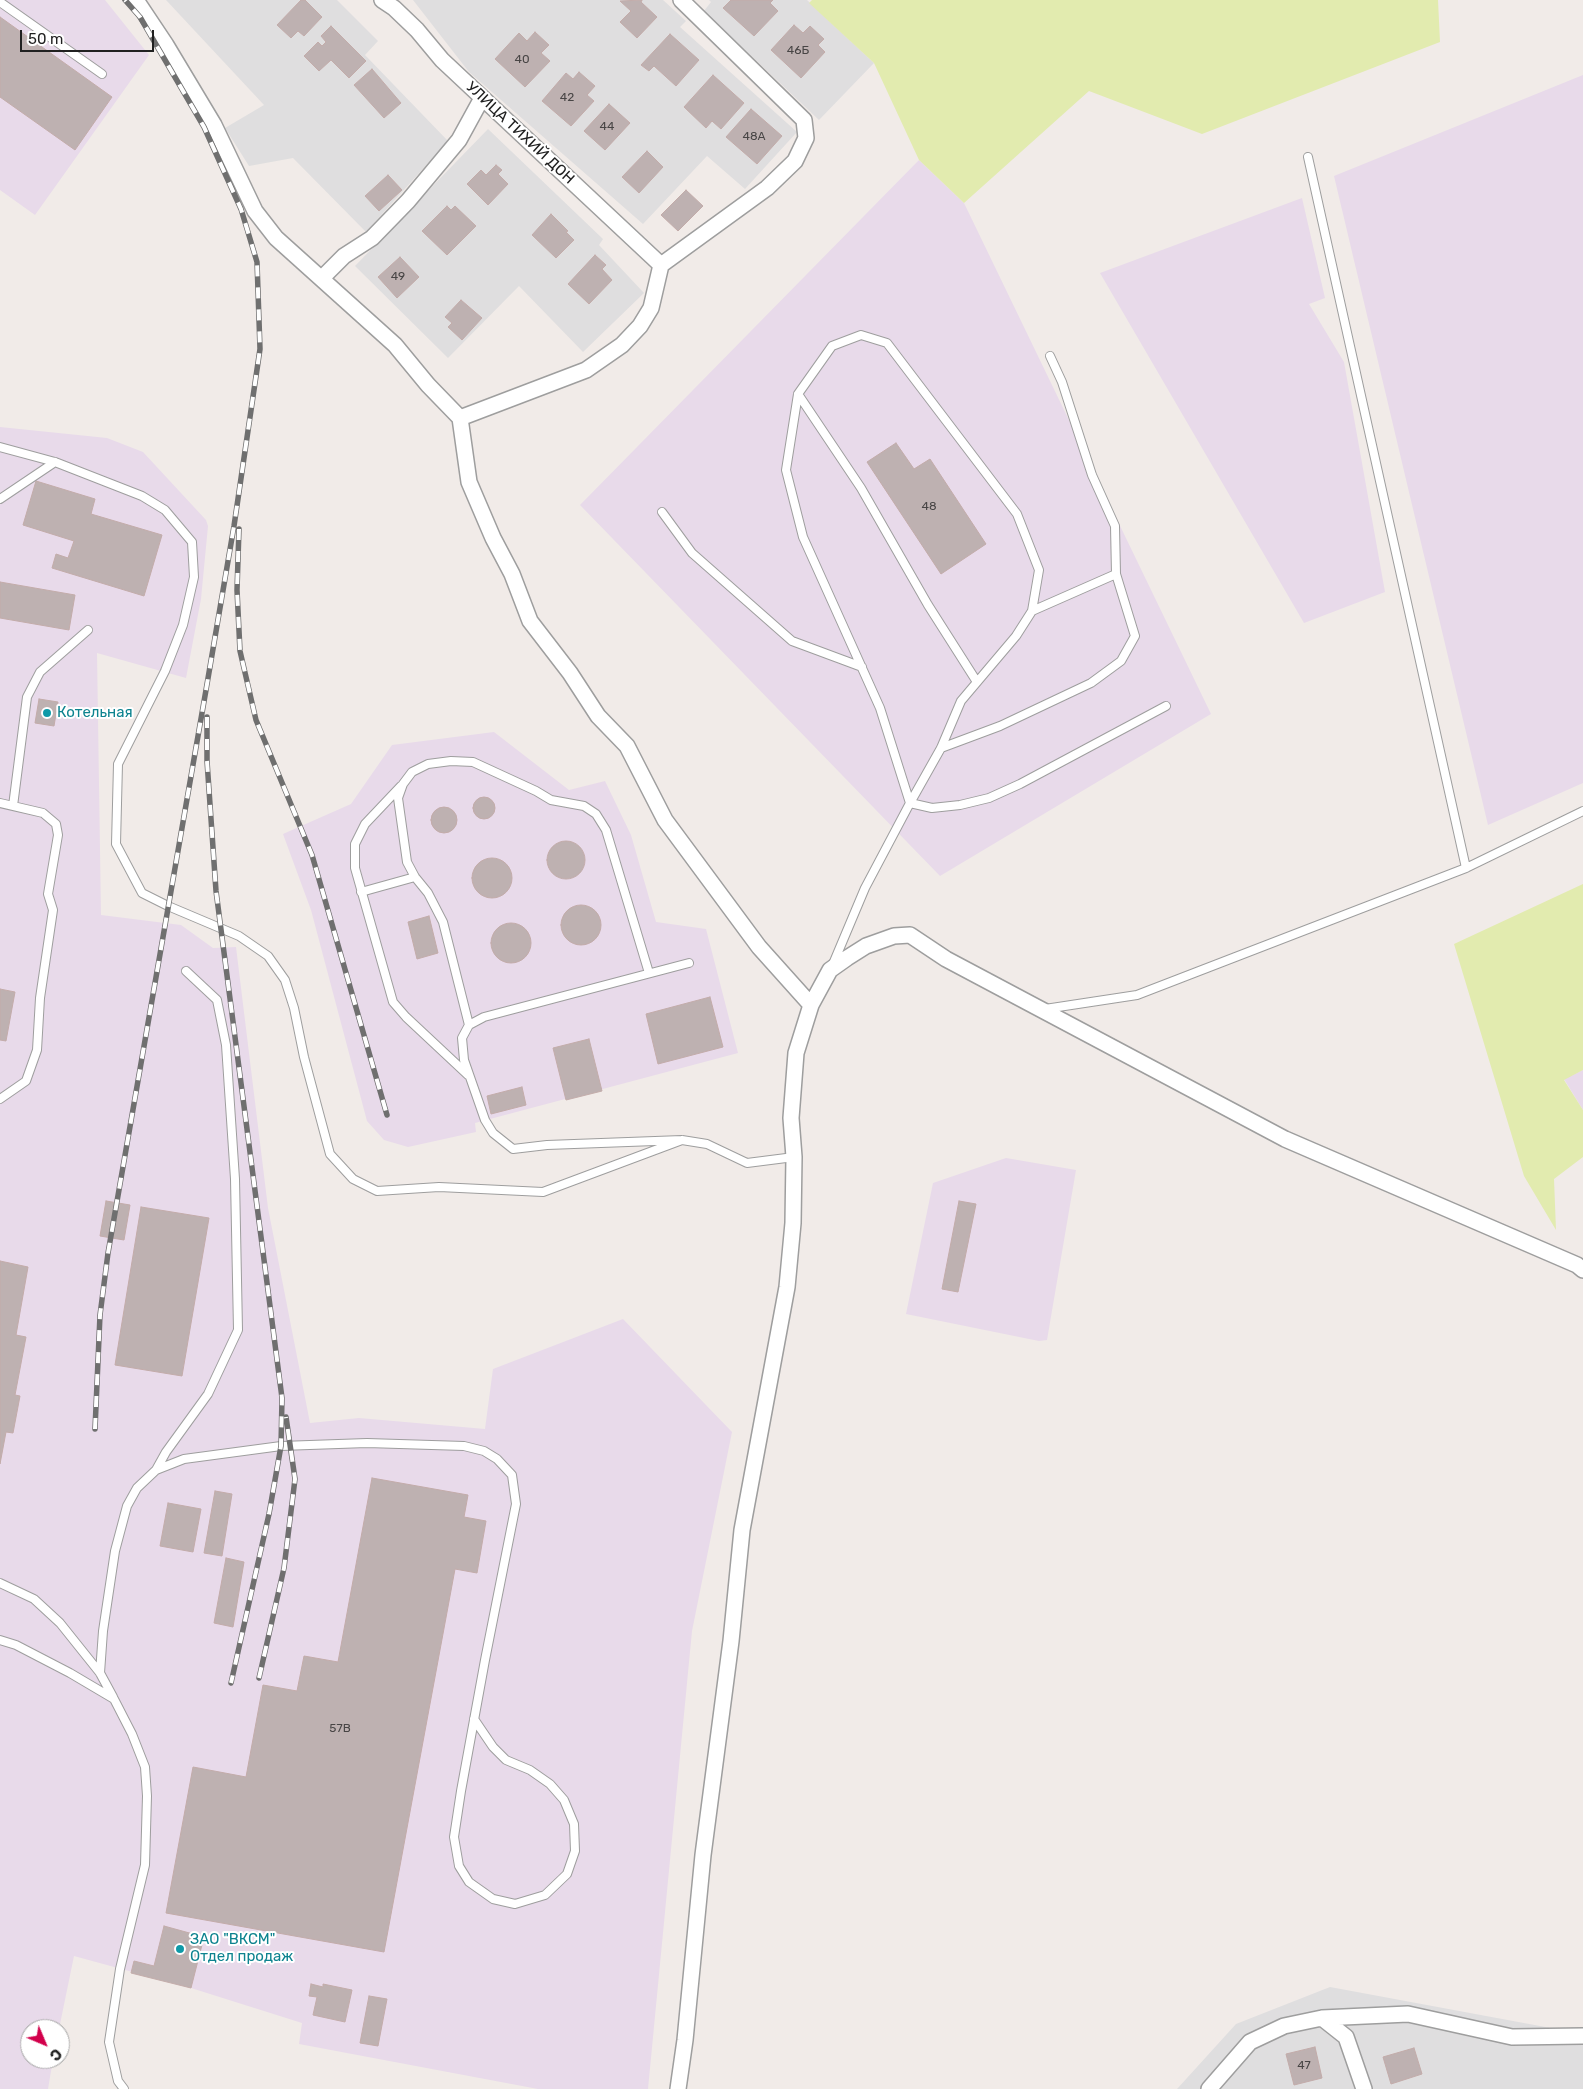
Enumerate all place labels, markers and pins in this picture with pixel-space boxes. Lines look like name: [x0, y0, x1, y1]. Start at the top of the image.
place label: Котельная: [57, 704, 133, 722]
marker: Котельная: [41, 707, 53, 719]
place label: ЗАО "ВКСМ" Отдел продаж: [190, 1931, 293, 1966]
marker: ЗАО "ВКСМ" Отдел продаж: [174, 1943, 186, 1955]

